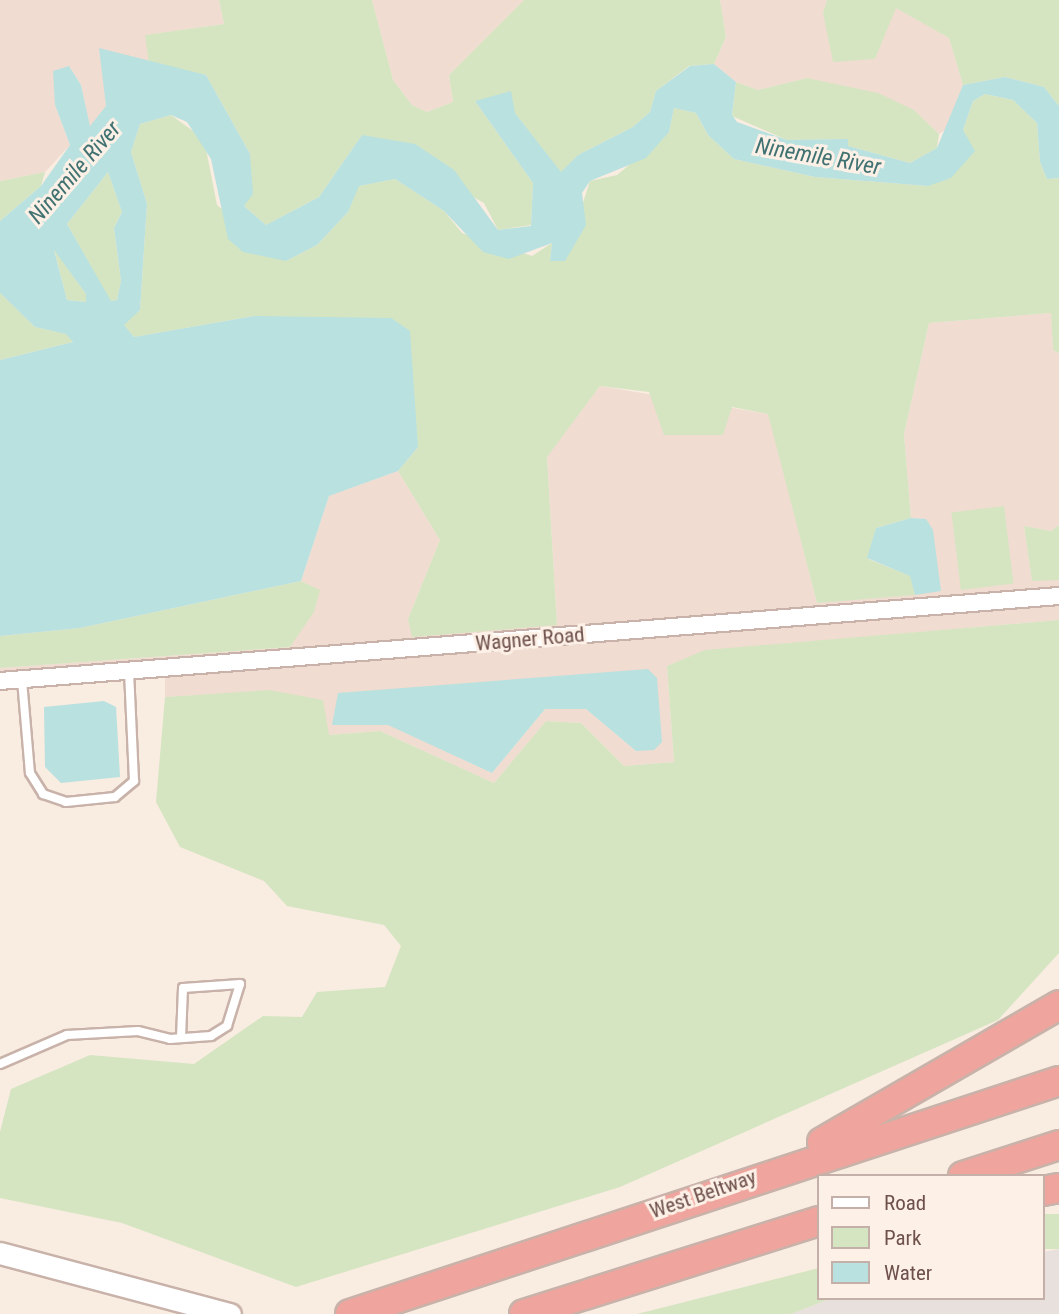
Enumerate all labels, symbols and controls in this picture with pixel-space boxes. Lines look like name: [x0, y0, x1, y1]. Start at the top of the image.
water label: Ninemile River: [23, 116, 127, 230]
water label: Ninemile River: [753, 132, 883, 182]
street label: Wagner Road: [474, 622, 586, 656]
street label: West Beltway: [647, 1164, 759, 1224]
legend: [818, 1174, 1045, 1300]
text: Road: [884, 1191, 926, 1215]
text: Park: [884, 1226, 921, 1250]
text: Water: [884, 1261, 932, 1285]

